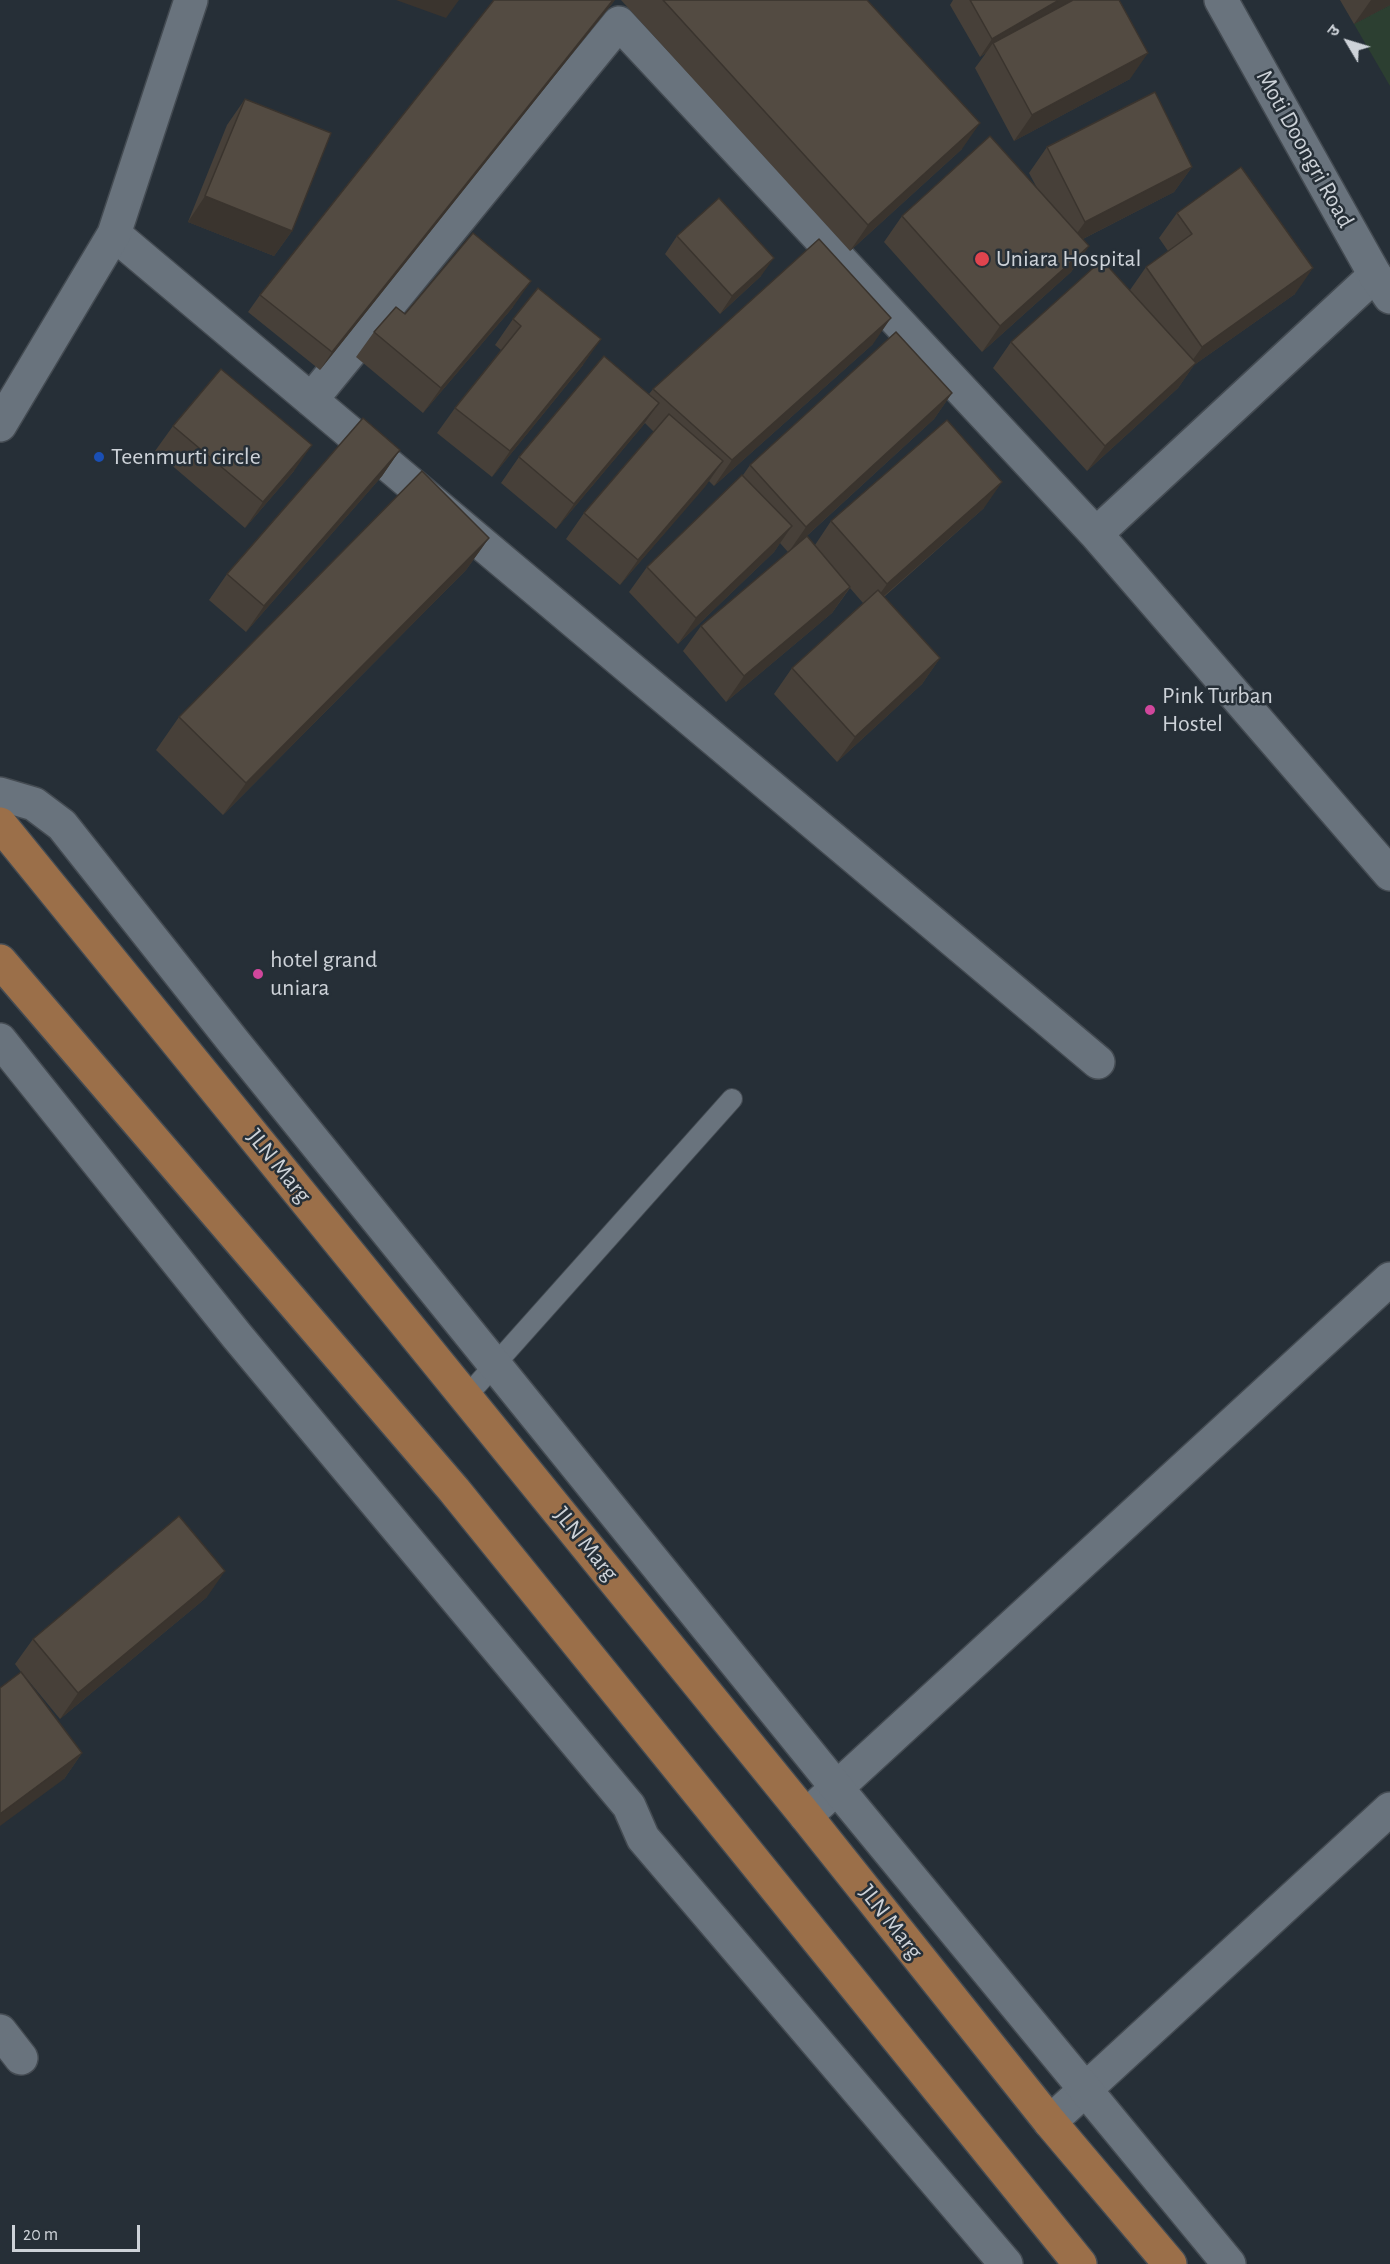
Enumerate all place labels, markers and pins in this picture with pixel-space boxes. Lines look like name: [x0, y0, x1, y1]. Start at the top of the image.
place label: Uniara Hospital: [996, 245, 1141, 273]
marker: Uniara Hospital: [973, 250, 991, 268]
place label: Teenmurti circle: [111, 443, 261, 471]
marker: Teenmurti circle: [92, 450, 106, 464]
place label: Pink Turban Hostel: [1162, 682, 1273, 738]
marker: Pink Turban Hostel: [1143, 703, 1157, 717]
place label: hotel grand uniara: [270, 946, 377, 1002]
marker: hotel grand uniara: [251, 967, 265, 981]

